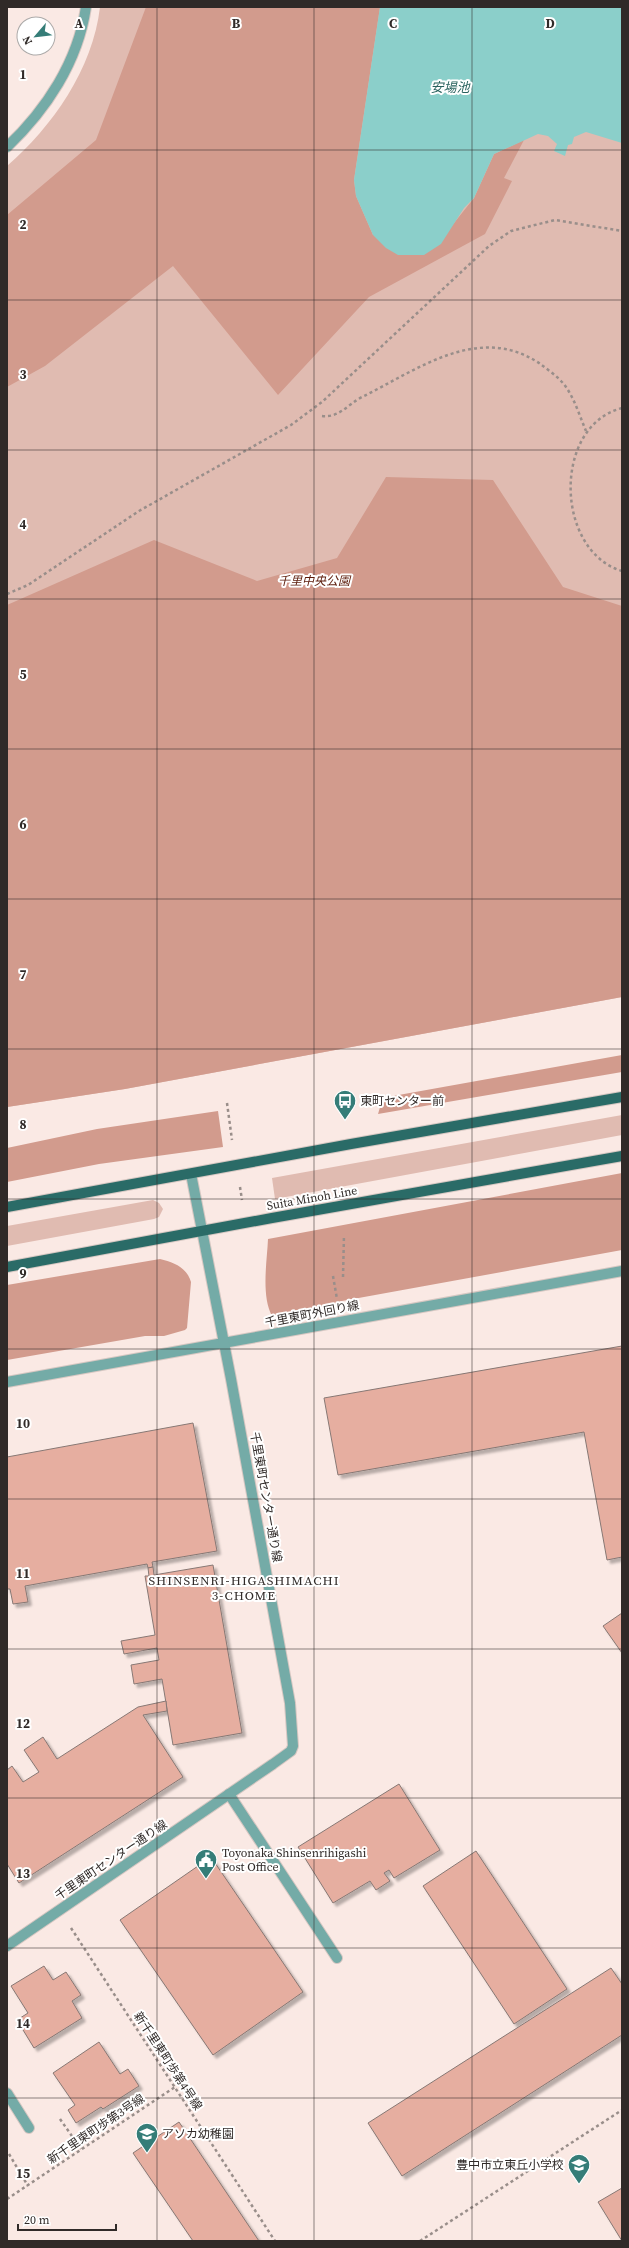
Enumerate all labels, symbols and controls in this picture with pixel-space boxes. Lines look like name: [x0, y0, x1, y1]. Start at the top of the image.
text: A: [75, 15, 84, 32]
text: B: [232, 15, 241, 32]
text: C: [389, 15, 397, 32]
text: D: [545, 15, 555, 32]
north arrow: [16, 16, 56, 56]
text: N: [19, 33, 36, 48]
text: 1: [19, 66, 27, 83]
water label: 安場池: [430, 79, 471, 96]
text: 2: [19, 216, 27, 233]
text: 3: [19, 366, 27, 383]
text: 4: [19, 516, 27, 533]
park label: 千里中央公園: [278, 573, 352, 589]
text: 5: [19, 666, 27, 683]
text: 6: [19, 816, 27, 833]
text: 7: [19, 966, 27, 983]
bus stop icon: 東町センター前: [332, 1088, 358, 1121]
place label: 東町センター前: [360, 1093, 444, 1109]
text: 8: [19, 1116, 27, 1133]
street label: Suita Minoh Line: [265, 1182, 359, 1214]
text: 9: [19, 1265, 27, 1282]
street label: 千里東町外回り線: [263, 1297, 361, 1331]
text: 10: [16, 1415, 30, 1432]
street label: 千里東町センター通り線: [247, 1431, 285, 1563]
text: 11: [16, 1565, 30, 1582]
district label: SHINSENRI-HIGASHIMACHI 3-CHOME: [149, 1572, 339, 1604]
text: 12: [16, 1715, 30, 1732]
street label: 千里東町センター通り線: [52, 1816, 170, 1904]
place label: Toyonaka Shinsenrihigashi Post Office: [222, 1845, 367, 1875]
public building icon: Toyonaka Shinsenrihigashi Post Office: [193, 1847, 219, 1880]
text: 13: [16, 1865, 30, 1882]
street label: 新千里東町歩第4号線: [130, 2009, 206, 2113]
text: 14: [16, 2015, 30, 2032]
street label: 新千里東町歩第3号線: [44, 2090, 148, 2168]
school or university icon: アソカ幼稚園: [134, 2121, 160, 2154]
place label: アソカ幼稚園: [162, 2126, 234, 2142]
school or university icon: 豊中市立東丘小学校: [566, 2152, 592, 2185]
place label: 豊中市立東丘小学校: [456, 2157, 564, 2173]
text: 15: [16, 2165, 30, 2182]
scale bar: [18, 2206, 116, 2232]
text: 20 m: [24, 2212, 50, 2228]

